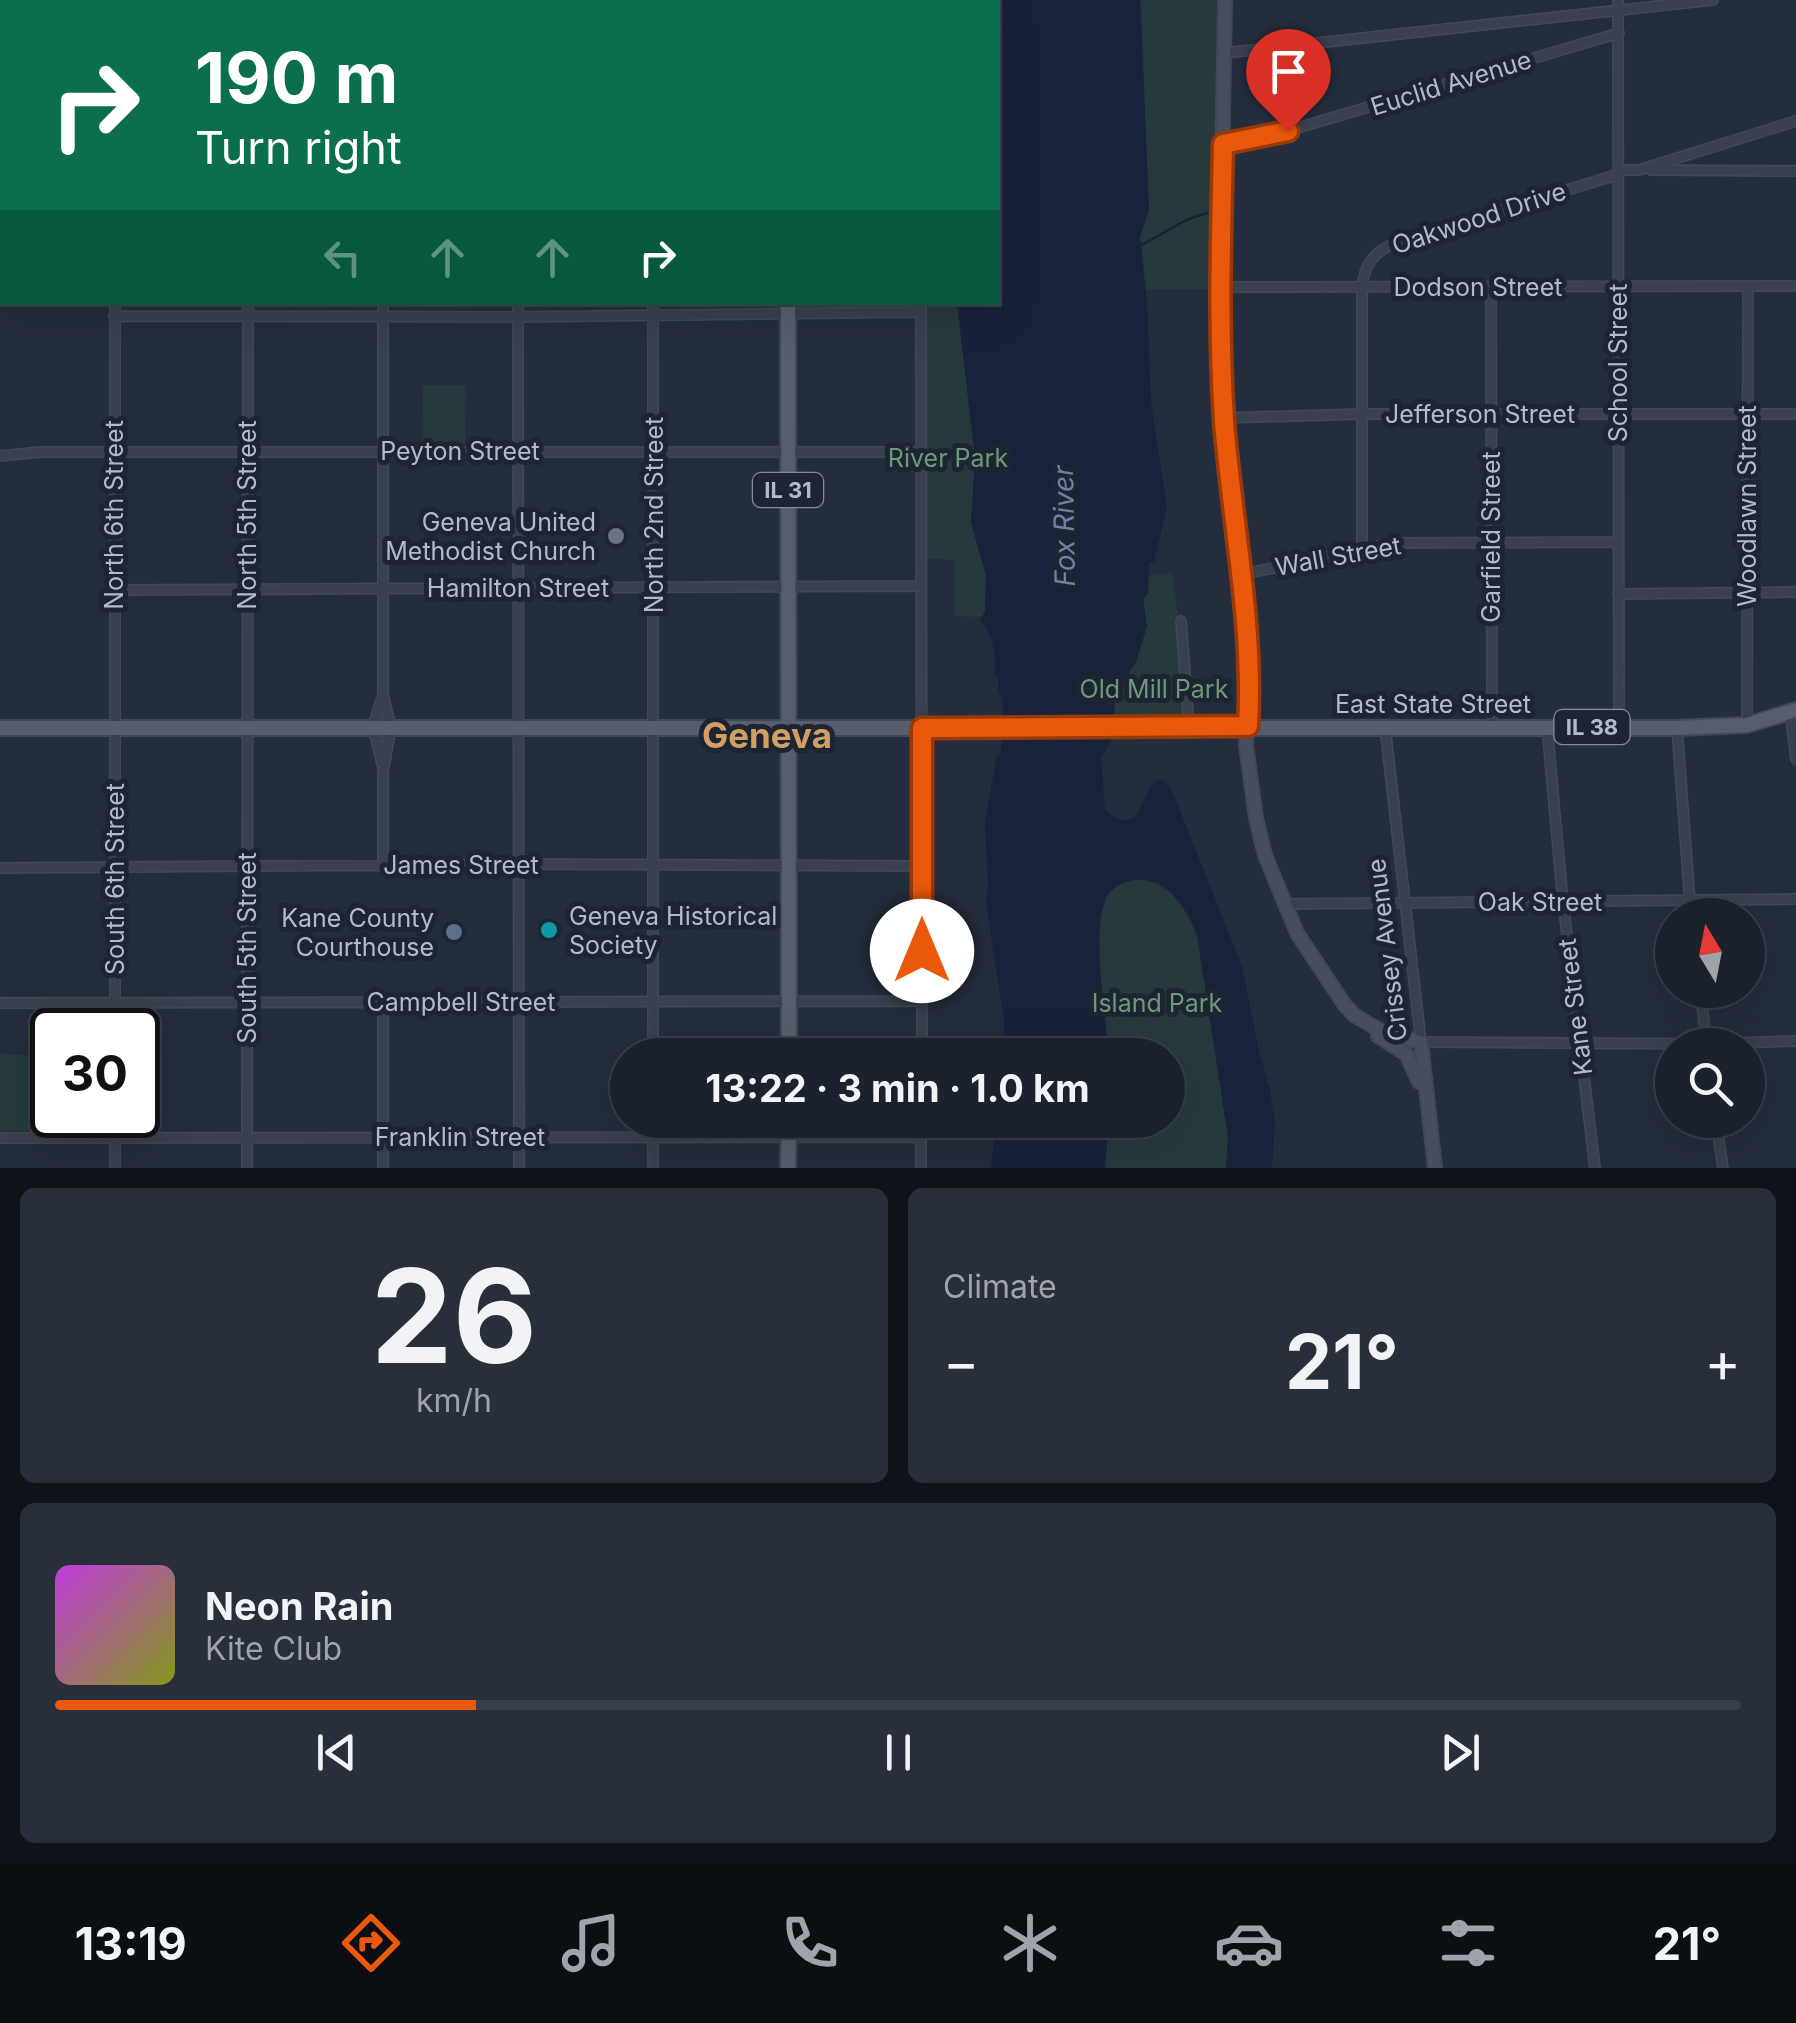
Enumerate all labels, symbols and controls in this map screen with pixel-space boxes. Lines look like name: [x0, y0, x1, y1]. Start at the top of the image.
pin: [1246, 29, 1331, 132]
text: 190 m: [195, 35, 398, 120]
icon: right: [30, 40, 160, 170]
icon: arrive: [1261, 44, 1316, 99]
street label: Euclid Avenue: [1367, 44, 1535, 122]
text: Turn right: [195, 120, 402, 175]
street label: Oakwood Drive: [1388, 176, 1570, 260]
icon: left: [315, 230, 370, 285]
icon: ahead: [420, 230, 475, 285]
icon: ahead: [525, 230, 580, 285]
icon: right: [630, 230, 685, 285]
street label: Dodson Street: [1394, 272, 1562, 302]
street label: School Street: [1603, 284, 1633, 442]
street label: Jefferson Street: [1385, 399, 1575, 429]
street label: Woodlawn Street: [1732, 405, 1762, 607]
street label: North 2nd Street: [639, 417, 669, 613]
street label: North 6th Street: [99, 420, 129, 610]
street label: North 5th Street: [232, 420, 262, 610]
street label: Peyton Street: [380, 436, 540, 466]
park label: River Park: [888, 443, 1008, 473]
street label: Garfield Street: [1476, 451, 1506, 623]
water label: Fox River: [1046, 464, 1082, 587]
road number: IL 31: [753, 473, 823, 507]
place label: Geneva United Methodist Church: [385, 507, 596, 566]
marker: Geneva United Methodist Church: [605, 525, 627, 547]
street label: Wall Street: [1273, 530, 1403, 582]
street label: Hamilton Street: [427, 573, 609, 603]
park label: Old Mill Park: [1080, 674, 1229, 704]
street label: East State Street: [1335, 689, 1531, 719]
road number: IL 38: [1554, 710, 1630, 744]
district label: Geneva: [702, 714, 832, 756]
street label: South 6th Street: [100, 783, 130, 975]
street label: James Street: [383, 850, 539, 880]
street label: South 5th Street: [232, 852, 262, 1044]
street label: Crissey Avenue: [1361, 857, 1413, 1043]
street label: Oak Street: [1478, 887, 1602, 917]
north arrow: [1655, 898, 1765, 1008]
map controls: [1655, 898, 1765, 1138]
position arrow: [870, 899, 974, 1003]
place label: Geneva Historical Society: [569, 901, 777, 960]
place label: Kane County Courthouse: [281, 903, 434, 962]
marker: Geneva Historical Society: [538, 919, 560, 941]
marker: Kane County Courthouse: [443, 921, 465, 943]
street label: Kane Street: [1552, 937, 1598, 1077]
street label: Campbell Street: [366, 987, 556, 1017]
park label: Island Park: [1092, 988, 1223, 1018]
speed limit sign: 30: [30, 1008, 160, 1138]
button: search: [1655, 1028, 1765, 1138]
text: 13:22 · 3 min · 1.0 km: [705, 1065, 1090, 1111]
street label: Franklin Street: [375, 1122, 545, 1152]
text: 26: [371, 1237, 537, 1394]
text: Climate: [943, 1267, 1057, 1306]
text: 21°: [1285, 1316, 1399, 1407]
text: −: [943, 1329, 979, 1395]
text: +: [1705, 1329, 1741, 1395]
text: km/h: [416, 1381, 492, 1420]
text: Neon Rain: [205, 1583, 393, 1629]
text: Kite Club: [205, 1629, 342, 1668]
icon: previous: [309, 1725, 364, 1780]
icon: pause: [871, 1725, 926, 1780]
icon: next: [1433, 1725, 1488, 1780]
icon: directions: [336, 1908, 406, 1978]
icon: music: [556, 1908, 626, 1978]
icon: phone: [775, 1908, 845, 1978]
icon: climate: [995, 1908, 1065, 1978]
icon: car: [1214, 1908, 1284, 1978]
icon: filters: [1433, 1908, 1503, 1978]
text: 13:19: [75, 1916, 187, 1971]
text: 21°: [1653, 1916, 1721, 1971]

